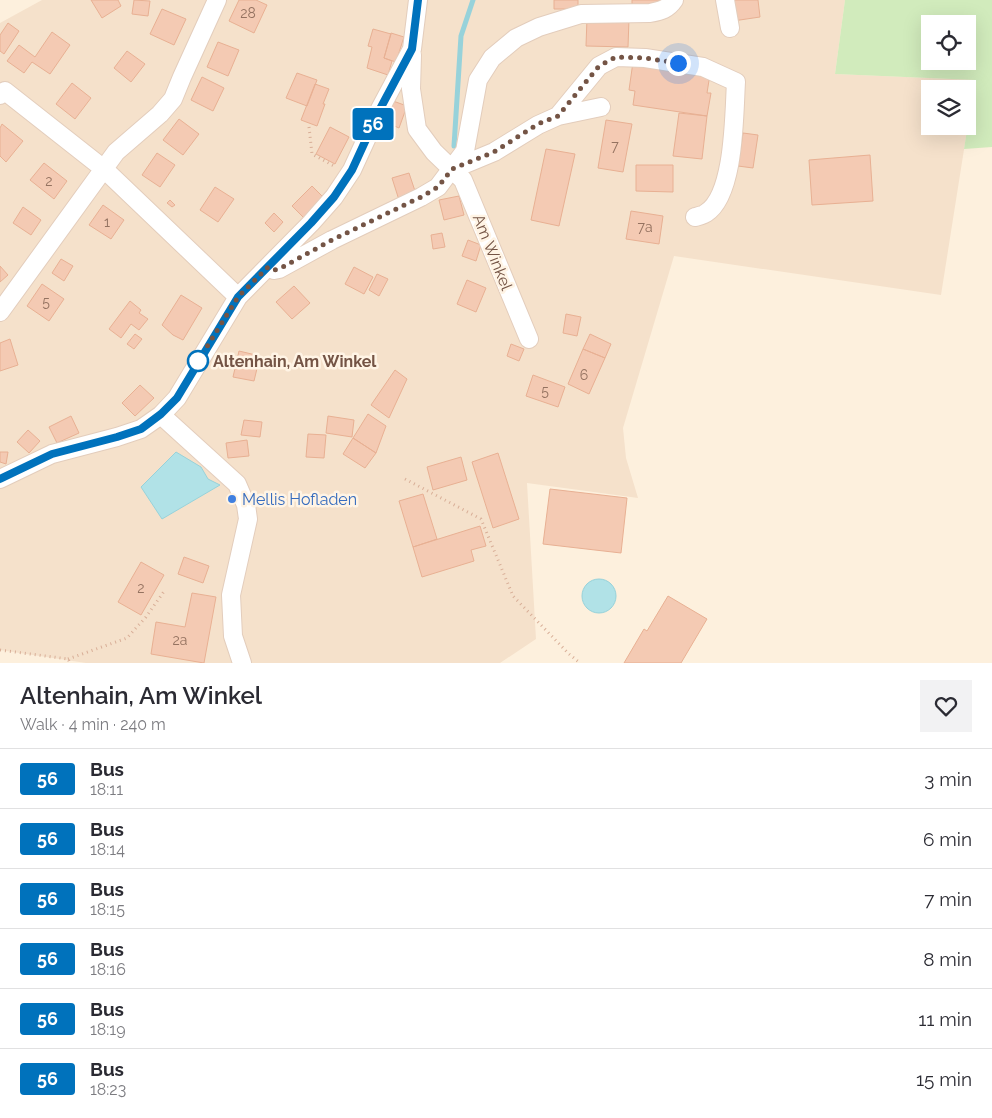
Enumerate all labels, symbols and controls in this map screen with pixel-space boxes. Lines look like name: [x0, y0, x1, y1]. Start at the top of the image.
house number: 28: [240, 5, 256, 21]
map controls: [921, 15, 976, 135]
button: locate: [921, 15, 976, 70]
your location: [666, 51, 691, 76]
button: layers: [921, 80, 976, 135]
line badge: 56: [350, 108, 396, 140]
text: 56: [363, 113, 383, 134]
house number: 7: [611, 138, 619, 154]
house number: 2: [45, 173, 53, 189]
street label: Am Winkel: [469, 211, 517, 294]
house number: 1: [104, 214, 110, 230]
house number: 7a: [637, 219, 653, 235]
house number: 5: [42, 294, 50, 310]
marker: Altenhain, Am Winkel: [187, 350, 209, 372]
place label: Altenhain, Am Winkel: [213, 352, 377, 371]
house number: 6: [580, 367, 588, 383]
house number: 5: [541, 383, 549, 399]
place label: Mellis Hofladen: [242, 490, 357, 509]
marker: Mellis Hofladen: [226, 493, 238, 505]
house number: 2: [137, 580, 145, 596]
house number: 2a: [173, 632, 187, 648]
button: heart: [920, 680, 972, 732]
text: Altenhain, Am Winkel: [20, 681, 262, 710]
text: Walk · 4 min · 240 m: [20, 715, 166, 734]
text: Bus: [90, 758, 124, 780]
text: 56: [37, 768, 58, 789]
text: 3 min: [924, 768, 972, 790]
text: 18:11: [90, 780, 123, 799]
text: Bus: [90, 818, 124, 840]
text: 56: [37, 828, 58, 849]
text: 6 min: [923, 828, 972, 850]
text: 18:14: [90, 840, 125, 859]
text: Bus: [90, 878, 124, 900]
text: 56: [37, 888, 58, 909]
text: 7 min: [924, 888, 972, 910]
text: 18:15: [90, 900, 125, 919]
text: Bus: [90, 938, 124, 960]
text: 56: [37, 948, 58, 969]
text: 8 min: [923, 948, 972, 970]
text: 18:16: [90, 960, 126, 979]
text: Bus: [90, 998, 124, 1020]
text: 56: [37, 1008, 58, 1029]
text: 11 min: [918, 1008, 972, 1030]
text: 18:19: [90, 1020, 126, 1039]
text: Bus: [90, 1058, 124, 1080]
text: 56: [37, 1068, 58, 1089]
text: 15 min: [916, 1068, 972, 1090]
text: 18:23: [90, 1080, 126, 1099]

